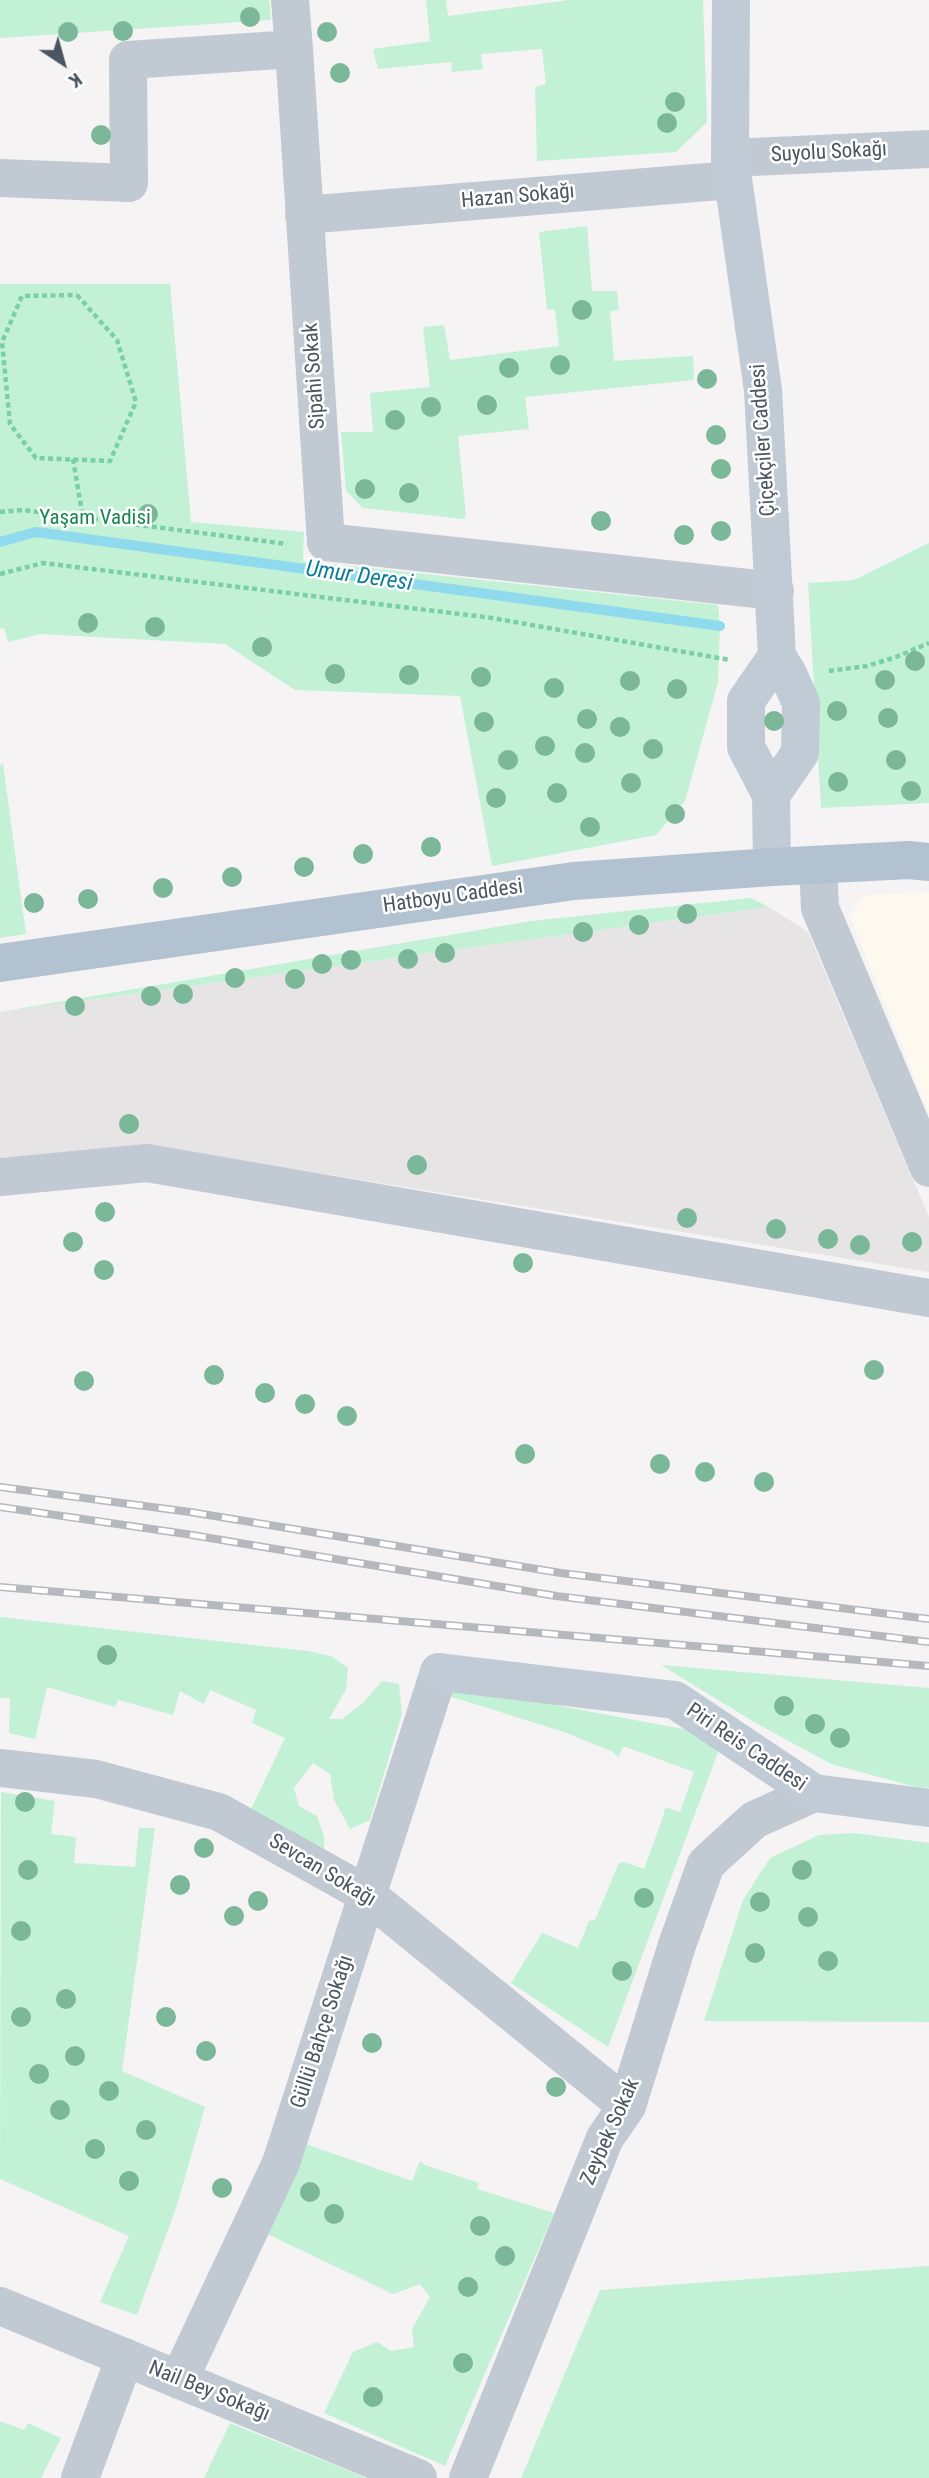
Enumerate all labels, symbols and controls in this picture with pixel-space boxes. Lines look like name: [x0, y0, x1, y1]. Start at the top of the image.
north arrow: [28, 28, 98, 98]
text: K: [65, 68, 87, 93]
street label: Suyolu Sokağı: [770, 137, 888, 169]
street label: Hazan Sokağı: [460, 179, 576, 215]
street label: Sipahi Sokak: [299, 322, 331, 430]
street label: Çiçekçiler Caddesi: [746, 363, 782, 517]
park label: Yaşam Vadisi: [39, 506, 151, 532]
water label: Umur Deresi: [304, 556, 414, 598]
street label: Hatboyu Caddesi: [382, 875, 524, 919]
street label: Piri Reis Caddesi: [681, 1698, 811, 1798]
street label: Sevcan Sokağı: [264, 1829, 380, 1913]
street label: Güllü Bahçe Sokağı: [286, 1952, 360, 2112]
street label: Zeybek Sokak: [576, 2075, 646, 2189]
street label: Nail Bey Sokağı: [145, 2356, 273, 2428]

